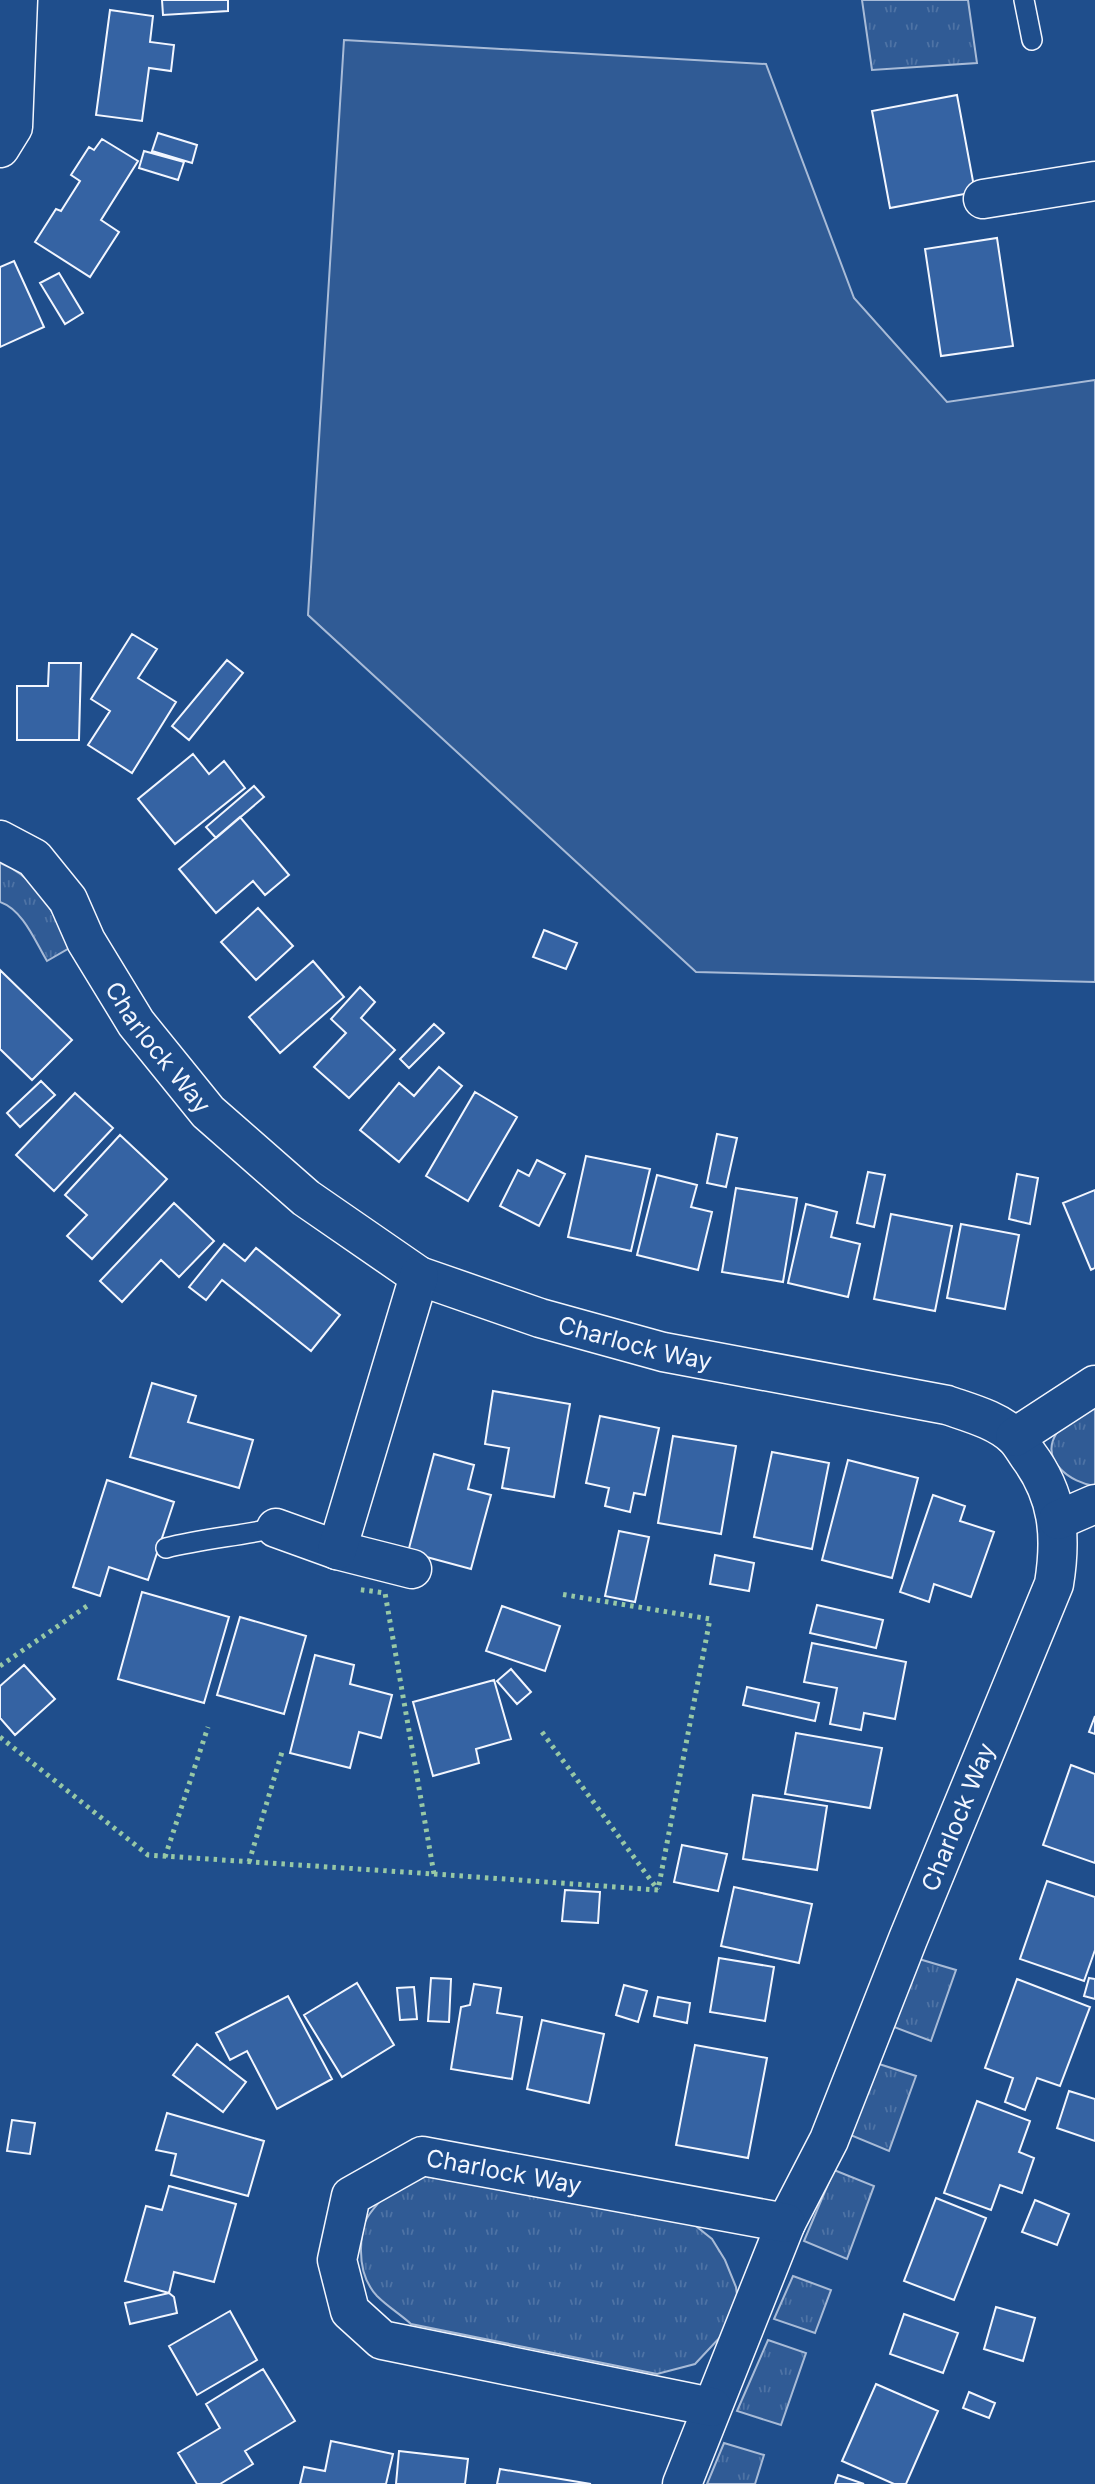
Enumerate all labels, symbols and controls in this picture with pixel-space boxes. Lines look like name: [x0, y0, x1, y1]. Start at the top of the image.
street label: Charlock Way: [100, 976, 217, 1119]
street label: Charlock Way: [555, 1309, 714, 1375]
street label: Charlock Way: [915, 1739, 1001, 1895]
street label: Charlock Way: [424, 2143, 584, 2200]

